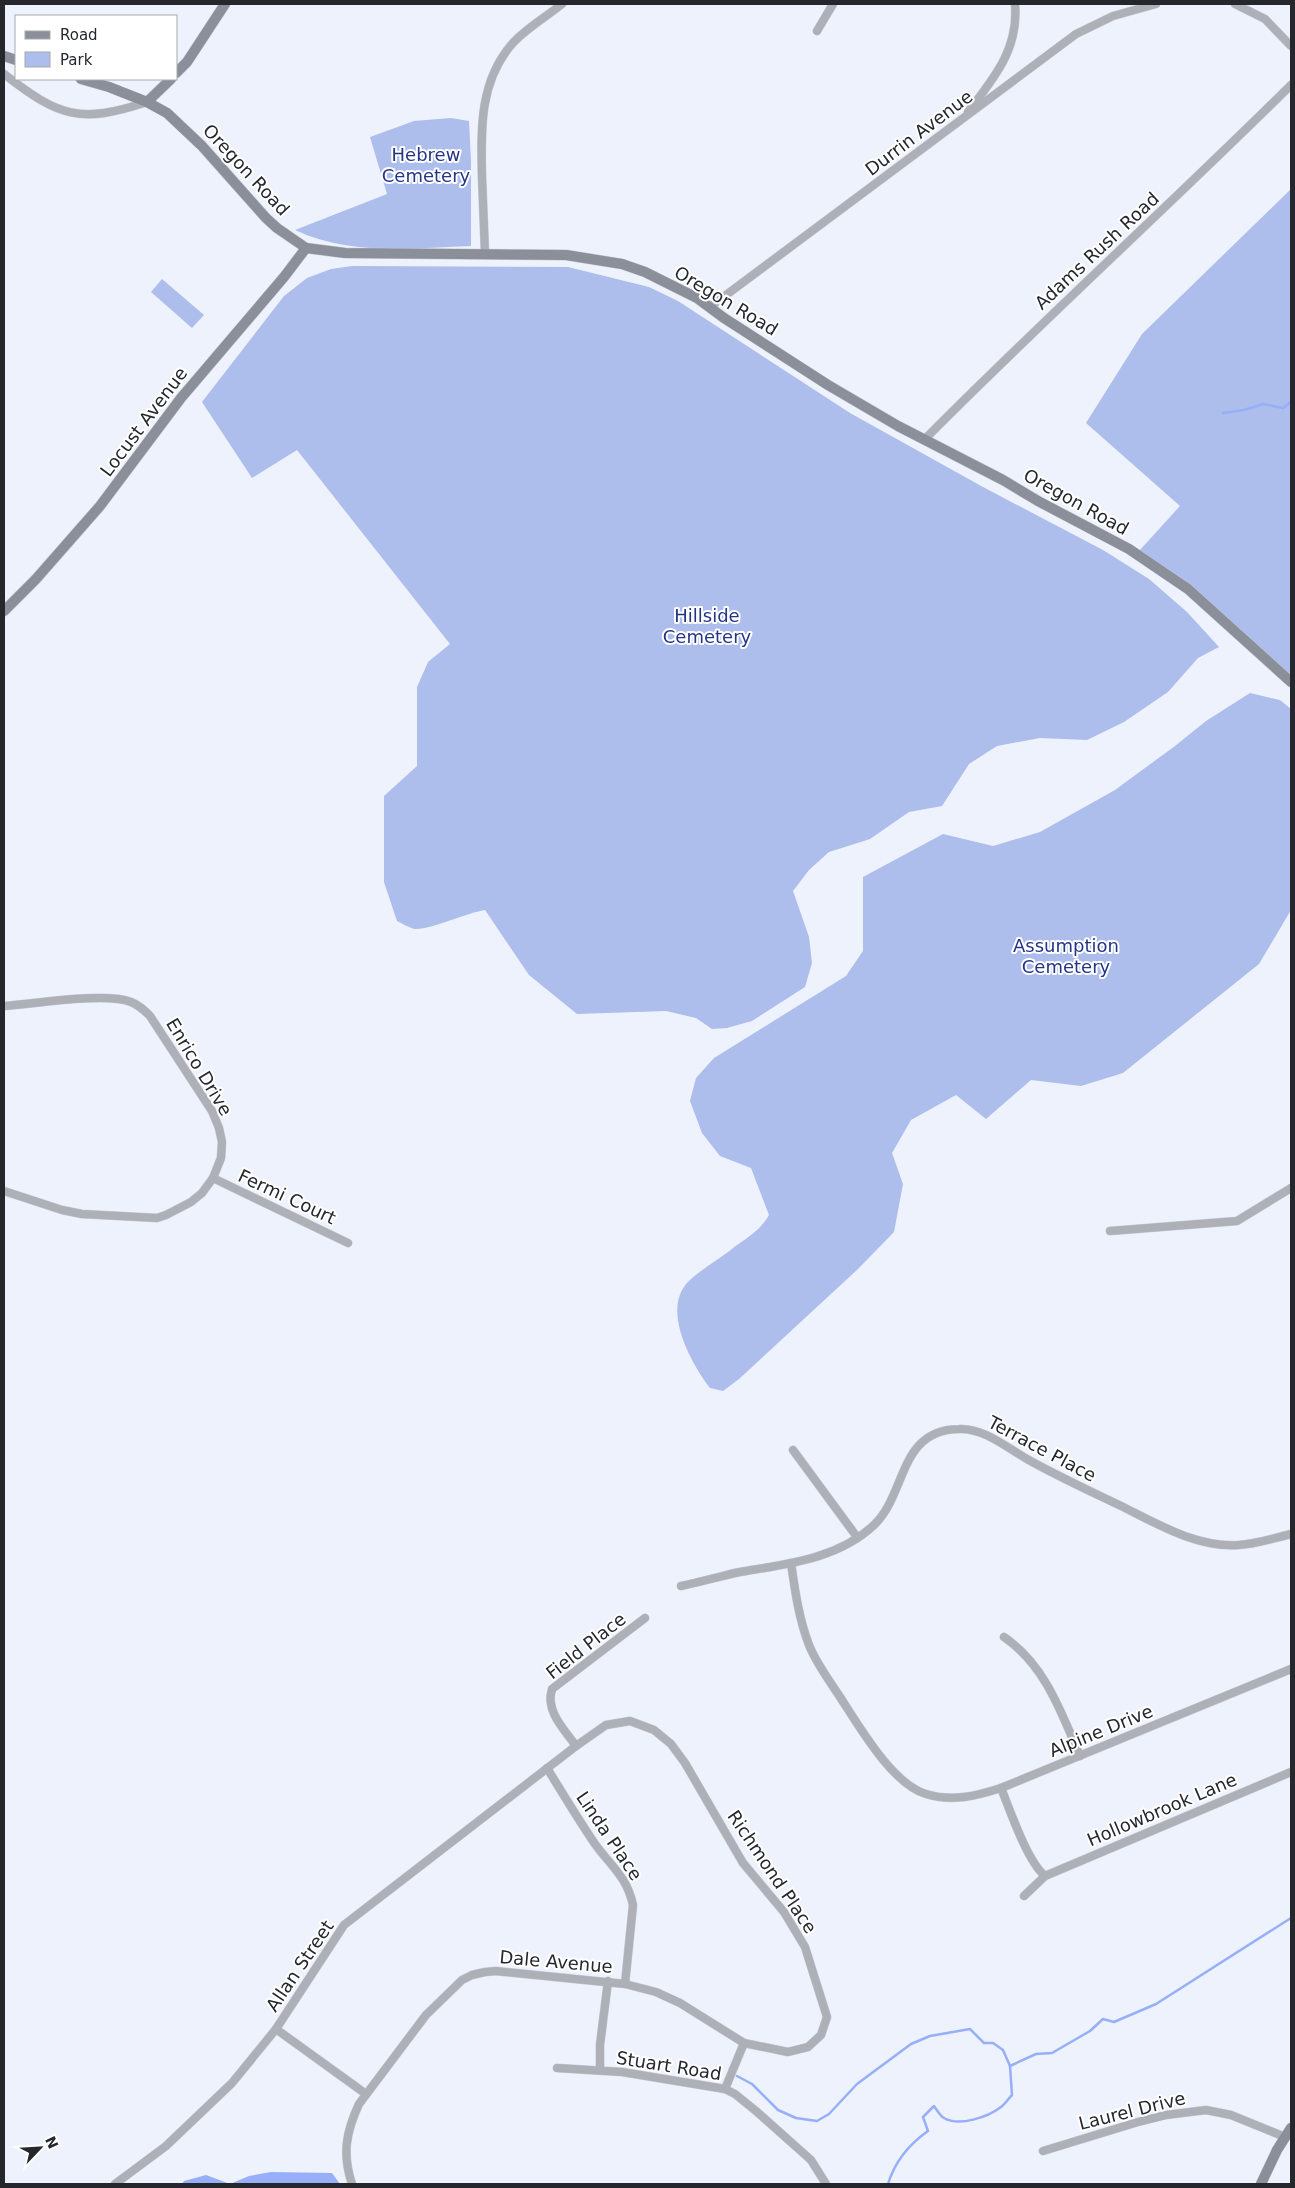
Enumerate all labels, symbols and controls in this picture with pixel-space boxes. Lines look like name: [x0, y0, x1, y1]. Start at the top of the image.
legend: [15, 15, 178, 80]
text: Road: [60, 26, 98, 44]
text: Park: [60, 51, 93, 69]
street label: Durrin Avenue: [861, 85, 976, 180]
street label: Oregon Road: [199, 120, 294, 220]
park label: Hebrew Cemetery: [382, 144, 471, 186]
street label: Adams Rush Road: [1030, 188, 1163, 314]
street label: Oregon Road: [671, 261, 782, 340]
street label: Locust Avenue: [96, 363, 191, 480]
street label: Oregon Road: [1020, 464, 1132, 539]
park label: Hillside Cemetery: [663, 605, 752, 647]
park label: Assumption Cemetery: [1013, 935, 1119, 977]
street label: Enrico Drive: [162, 1014, 237, 1119]
street label: Fermi Court: [235, 1165, 339, 1228]
street label: Terrace Place: [984, 1411, 1100, 1486]
street label: Field Place: [542, 1608, 630, 1683]
street label: Alpine Drive: [1046, 1700, 1156, 1761]
street label: Hollowbrook Lane: [1084, 1769, 1240, 1851]
street label: Linda Place: [572, 1787, 647, 1884]
street label: Richmond Place: [724, 1806, 821, 1937]
street label: Allan Street: [261, 1916, 338, 2015]
street label: Dale Avenue: [499, 1946, 614, 1977]
street label: Stuart Road: [615, 2047, 723, 2084]
street label: Laurel Drive: [1076, 2087, 1187, 2134]
north arrow: [15, 2123, 65, 2173]
text: N: [42, 2134, 62, 2151]

